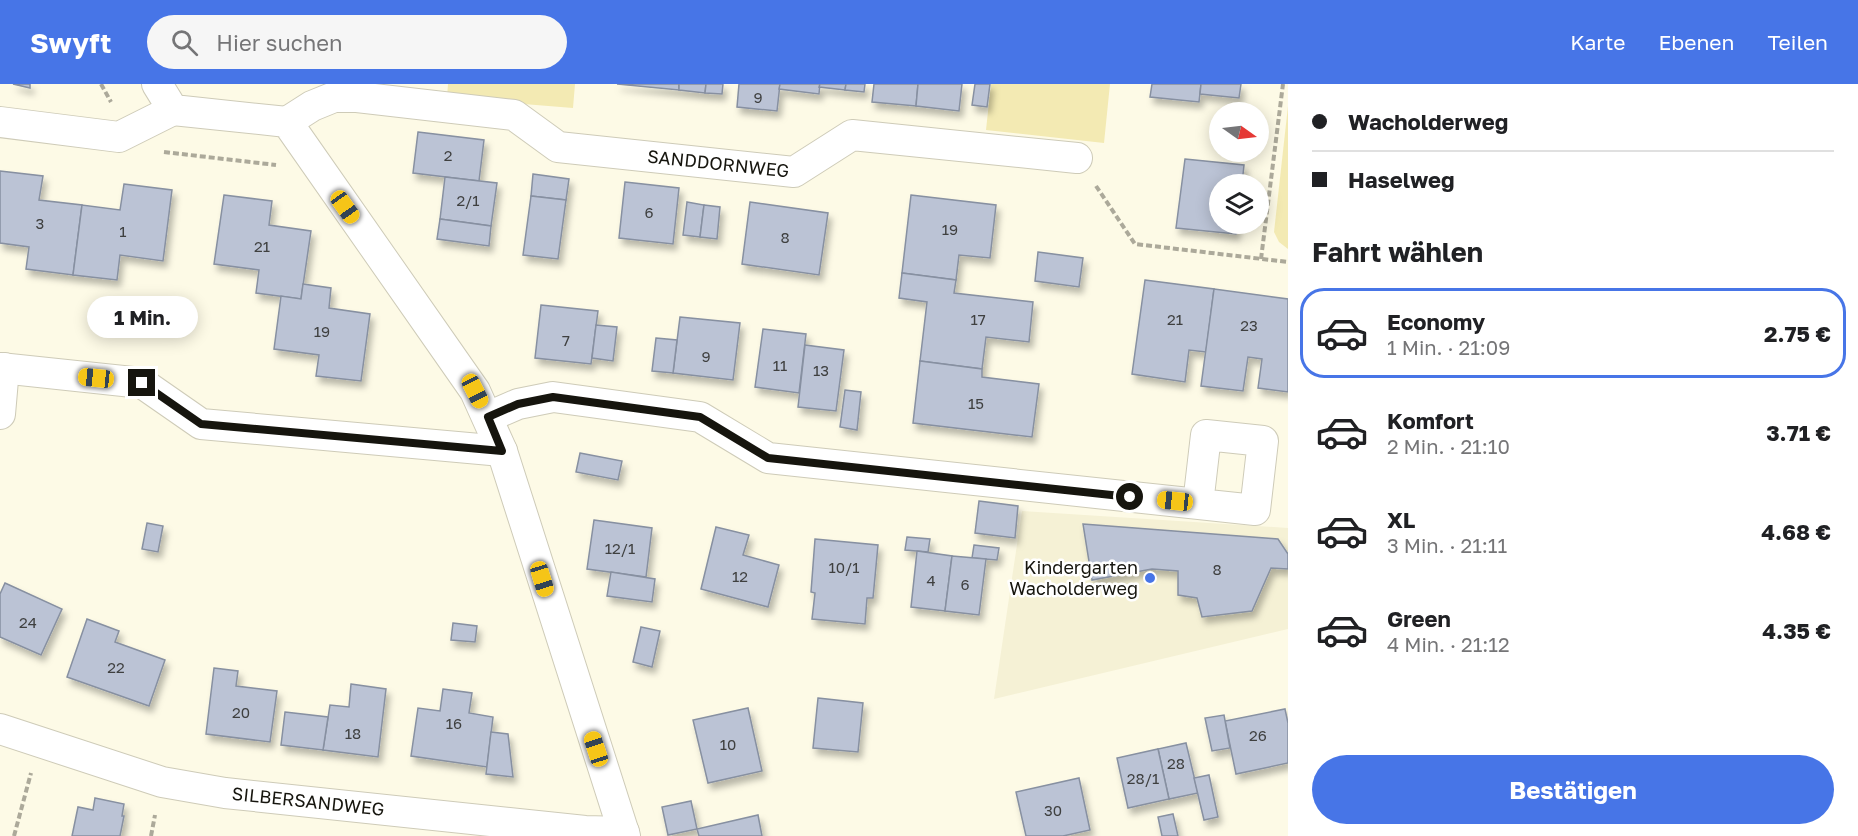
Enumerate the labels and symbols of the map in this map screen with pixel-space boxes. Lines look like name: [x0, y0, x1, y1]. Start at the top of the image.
house number: 9: [753, 88, 763, 106]
north arrow: [1209, 102, 1269, 162]
street label: SANDDORNWEG: [646, 145, 790, 181]
house number: 2: [444, 146, 452, 164]
car: [327, 187, 363, 227]
house number: 2/1: [456, 191, 480, 209]
house number: 6: [644, 203, 654, 221]
house number: 3: [36, 214, 44, 232]
house number: 19: [942, 220, 958, 238]
house number: 1: [119, 222, 127, 240]
house number: 8: [780, 228, 790, 246]
house number: 21: [254, 237, 270, 255]
callout: 1 Min.: [86, 296, 198, 338]
house number: 17: [970, 310, 986, 328]
house number: 21: [1167, 310, 1183, 328]
house number: 23: [1240, 316, 1258, 334]
house number: 19: [314, 322, 330, 340]
house number: 7: [562, 331, 570, 349]
house number: 9: [701, 347, 711, 365]
house number: 11: [773, 356, 787, 374]
house number: 13: [813, 361, 829, 379]
car: [77, 367, 115, 389]
route end: [128, 369, 155, 396]
car: [459, 371, 491, 411]
house number: 15: [968, 394, 984, 412]
route start: [1116, 483, 1143, 510]
car: [1156, 490, 1194, 512]
house number: 12/1: [605, 539, 635, 557]
place label: Kindergarten Wacholderweg: [1009, 556, 1138, 599]
house number: 10/1: [828, 558, 860, 576]
car: [528, 559, 556, 599]
house number: 8: [1212, 560, 1222, 578]
house number: 12: [732, 567, 748, 585]
house number: 4: [926, 571, 936, 589]
marker: Kindergarten Wacholderweg: [1143, 571, 1157, 585]
house number: 6: [960, 575, 970, 593]
house number: 24: [19, 613, 37, 631]
house number: 22: [107, 658, 125, 676]
house number: 20: [232, 703, 250, 721]
house number: 16: [446, 714, 462, 732]
house number: 18: [345, 724, 361, 742]
house number: 26: [1249, 726, 1267, 744]
car: [582, 729, 610, 769]
house number: 10: [720, 735, 736, 753]
house number: 28: [1167, 754, 1185, 772]
house number: 28/1: [1127, 769, 1159, 787]
street label: SILBERSANDWEG: [231, 782, 386, 820]
house number: 30: [1044, 801, 1062, 819]

